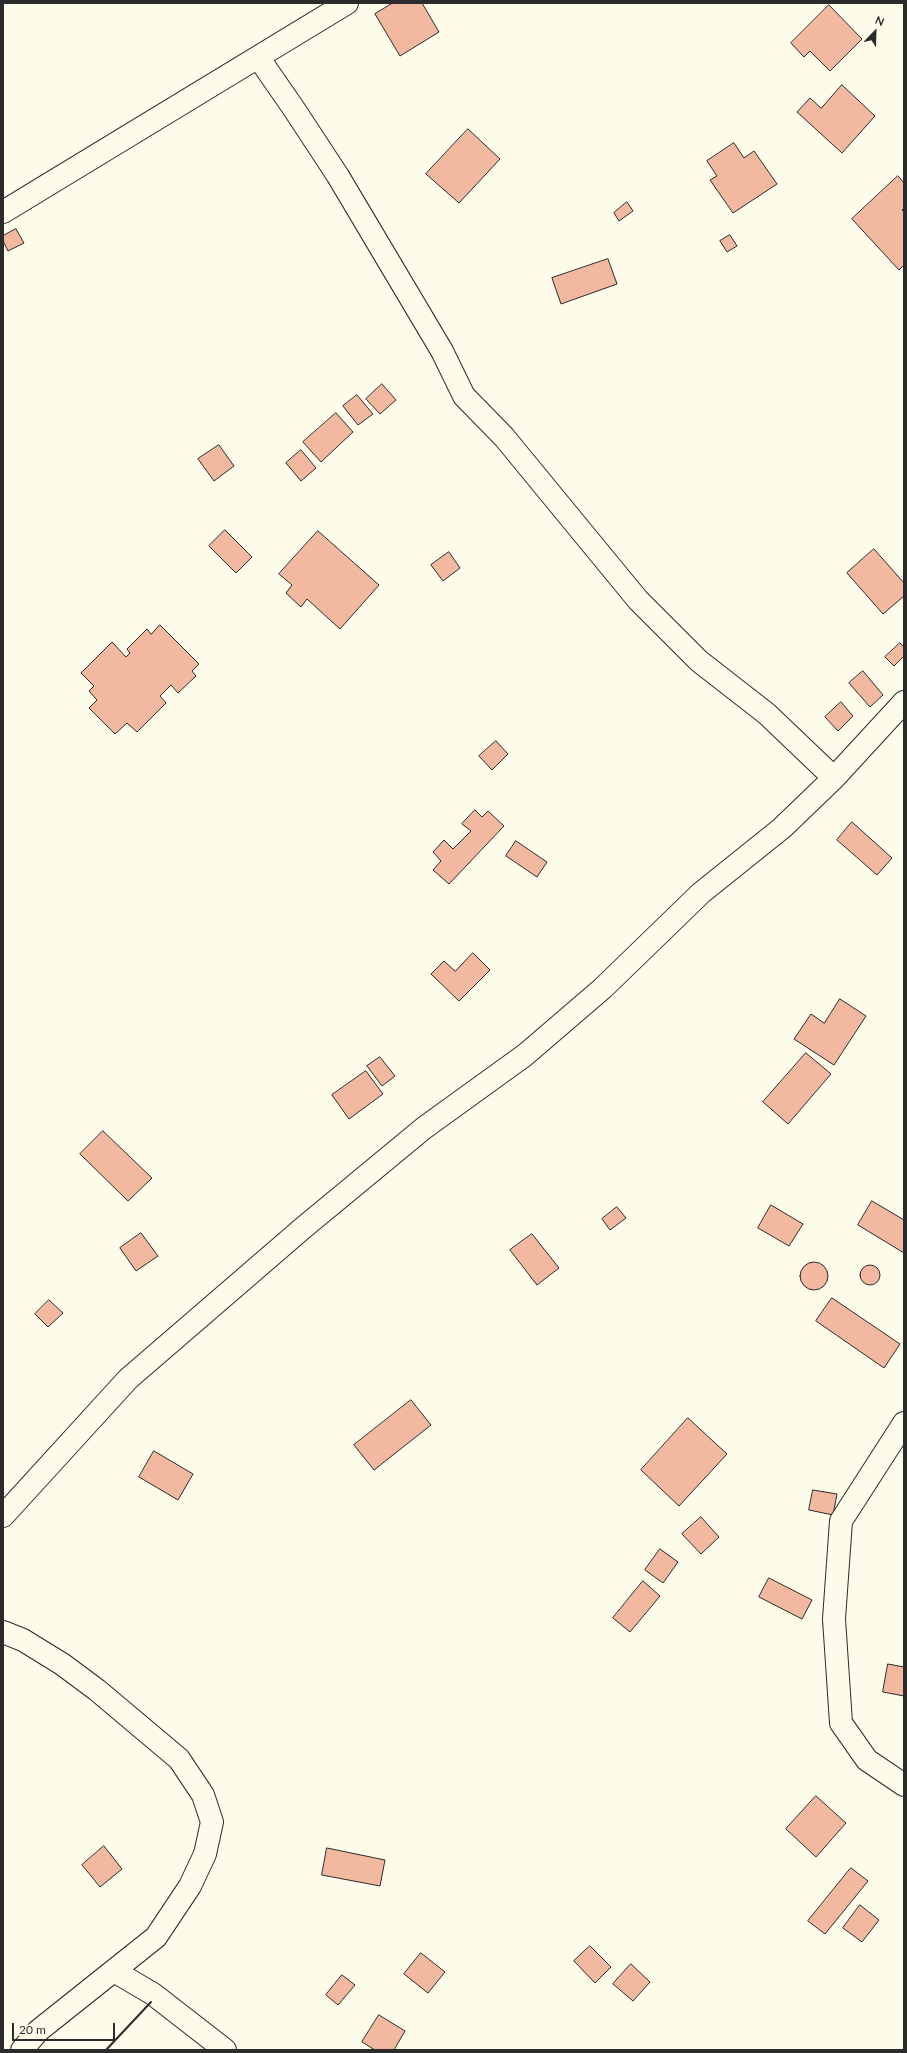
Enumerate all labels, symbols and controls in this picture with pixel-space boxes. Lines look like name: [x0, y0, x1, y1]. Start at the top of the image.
north arrow: [855, 12, 895, 52]
text: N: [873, 13, 886, 28]
scale bar: [14, 2015, 117, 2041]
text: 20 m: [19, 2022, 46, 2037]

